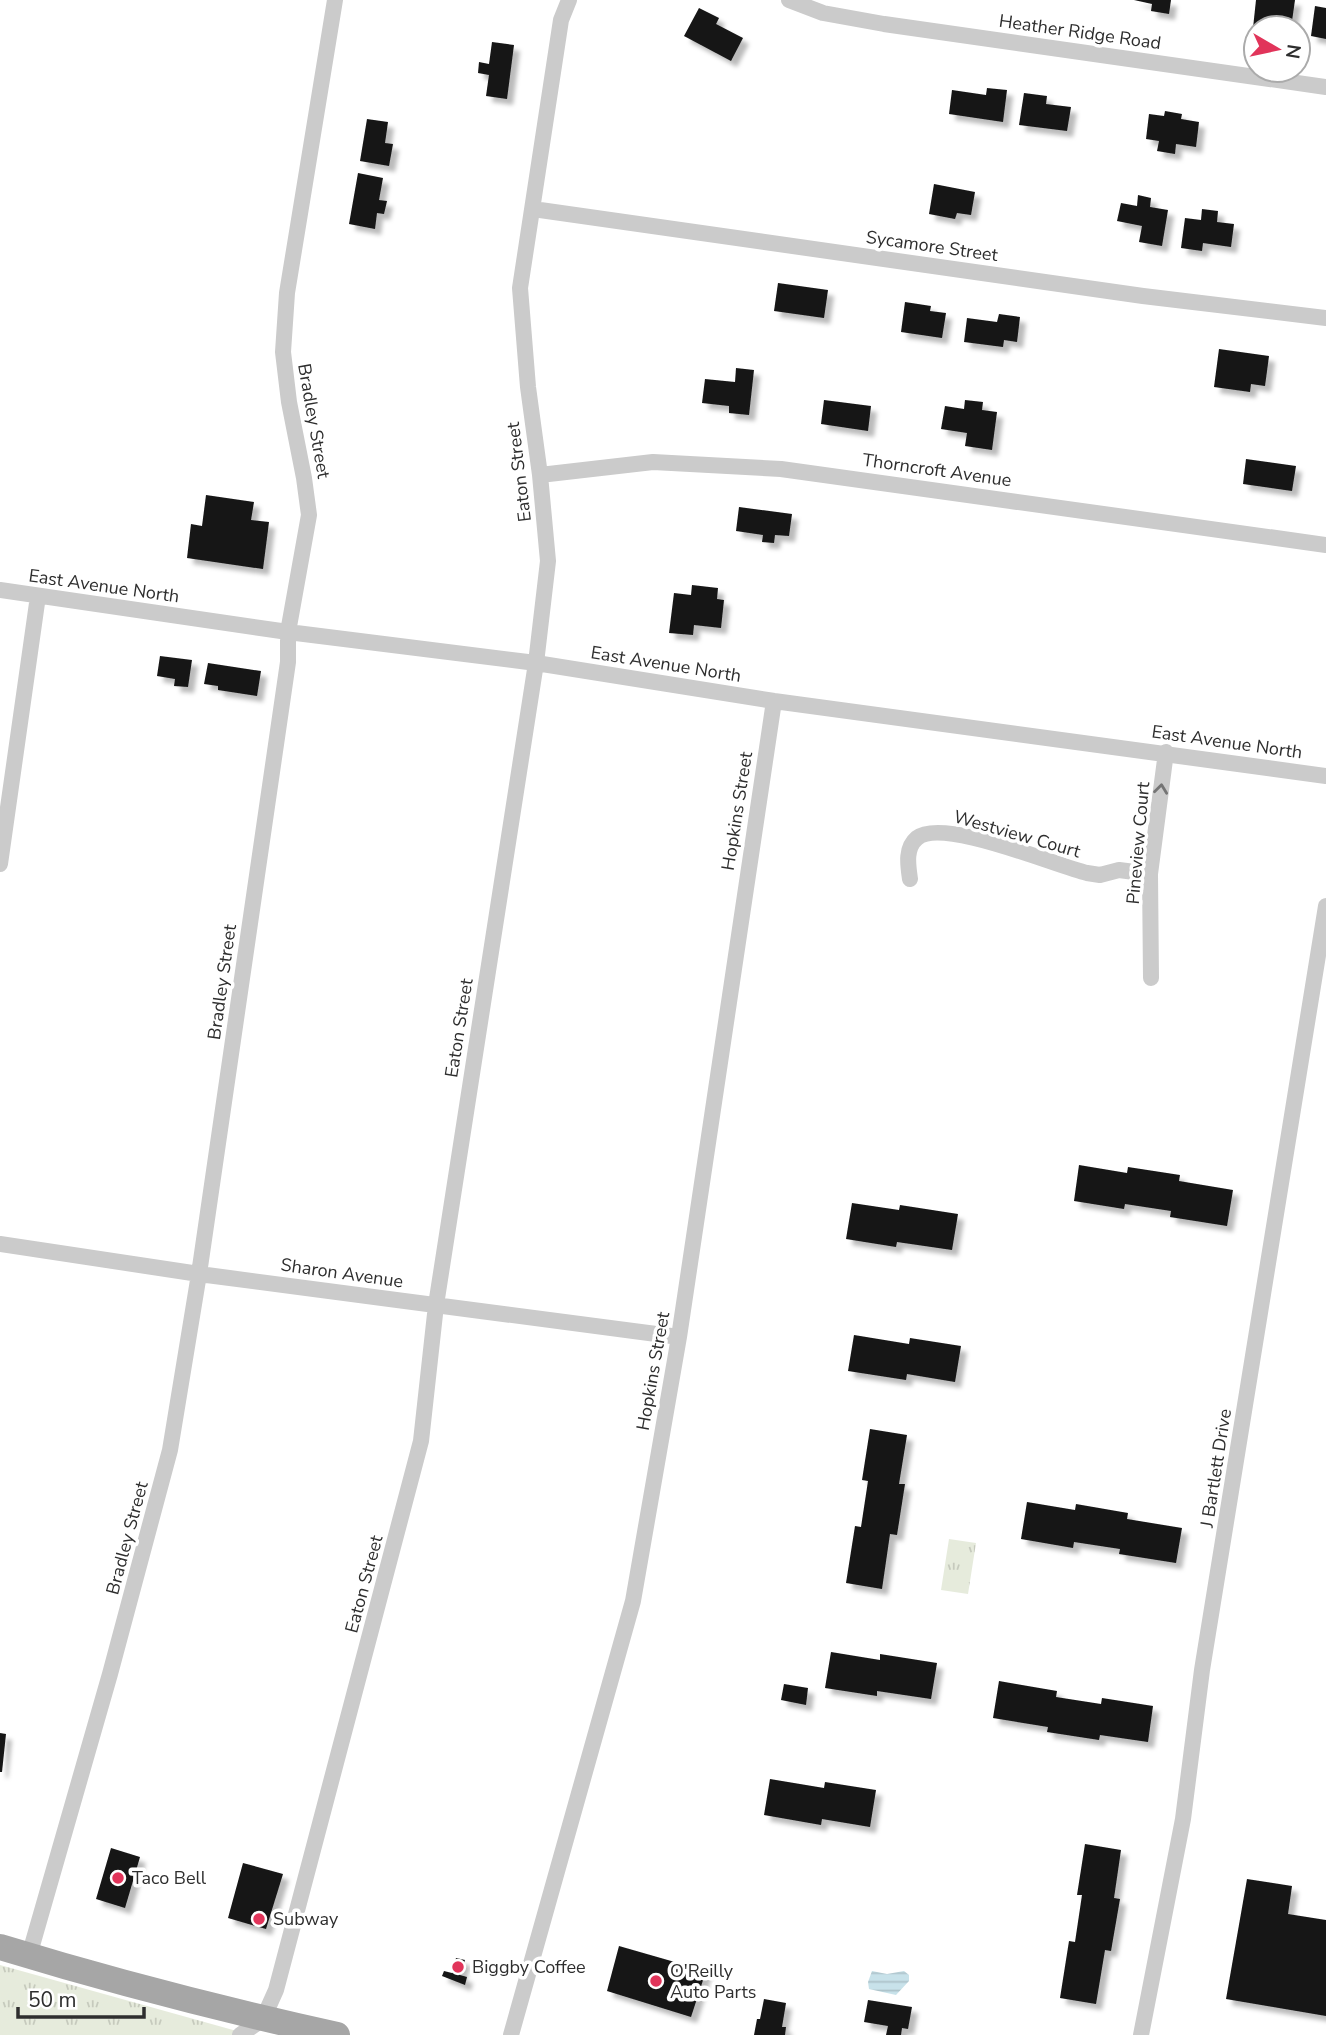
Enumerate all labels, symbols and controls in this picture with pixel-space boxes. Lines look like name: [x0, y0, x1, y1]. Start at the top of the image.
street label: Heather Ridge Road: [997, 9, 1163, 55]
north arrow: [1242, 14, 1312, 84]
text: N: [1279, 42, 1307, 61]
street label: Sycamore Street: [865, 225, 1000, 267]
street label: Bradley Street: [292, 362, 336, 481]
street label: Eaton Street: [501, 420, 537, 523]
street label: Thorncroft Avenue: [861, 448, 1013, 492]
street label: East Avenue North: [27, 564, 181, 608]
street label: East Avenue North: [589, 640, 743, 688]
street label: East Avenue North: [1150, 720, 1304, 764]
street label: Hopkins Street: [716, 749, 758, 872]
street label: Pineview Court: [1121, 780, 1155, 905]
one-way arrow: [1154, 783, 1169, 795]
street label: Westview Court: [951, 804, 1084, 864]
street label: Bradley Street: [202, 922, 242, 1041]
street label: Eaton Street: [439, 976, 479, 1079]
street label: Sharon Avenue: [279, 1253, 405, 1293]
street label: Hopkins Street: [631, 1309, 675, 1432]
street label: J Bartlett Drive: [1195, 1407, 1237, 1530]
street label: Bradley Street: [100, 1478, 154, 1597]
street label: Eaton Street: [339, 1532, 389, 1635]
place label: Taco Bell: [132, 1866, 207, 1890]
marker: Taco Bell: [110, 1870, 126, 1886]
place label: Subway: [273, 1907, 339, 1931]
marker: Subway: [251, 1911, 267, 1927]
place label: Biggby Coffee: [472, 1955, 586, 1979]
marker: Biggby Coffee: [450, 1959, 466, 1975]
place label: O'Reilly Auto Parts: [670, 1959, 756, 2004]
marker: O'Reilly Auto Parts: [648, 1973, 664, 1989]
scale bar: [18, 1976, 144, 2020]
text: 50 m: [28, 1986, 77, 2014]

